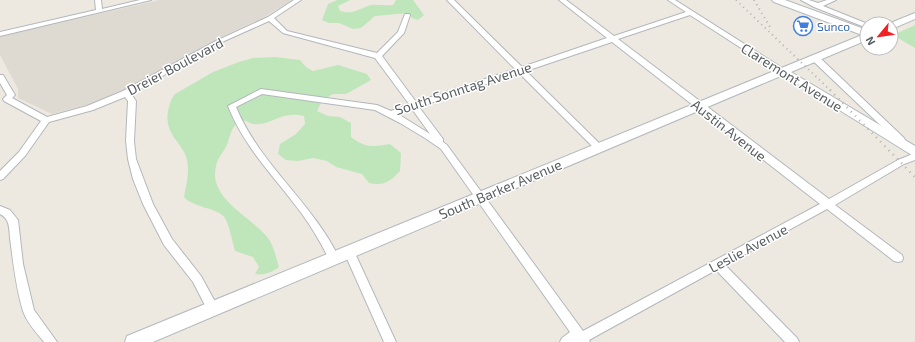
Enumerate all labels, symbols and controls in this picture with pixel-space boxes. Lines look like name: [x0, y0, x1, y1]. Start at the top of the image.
supermarket icon: Sunco: [792, 15, 814, 37]
north arrow: [859, 16, 899, 56]
place label: Sunco: [817, 19, 850, 33]
street label: Dreier Boulevard: [124, 34, 226, 98]
text: N: [862, 34, 877, 48]
street label: Claremont Avenue: [738, 39, 846, 115]
street label: South Sonntag Avenue: [392, 58, 534, 118]
street label: Austin Avenue: [688, 95, 770, 165]
street label: South Barker Avenue: [436, 155, 564, 223]
street label: Leslie Avenue: [706, 220, 790, 276]

